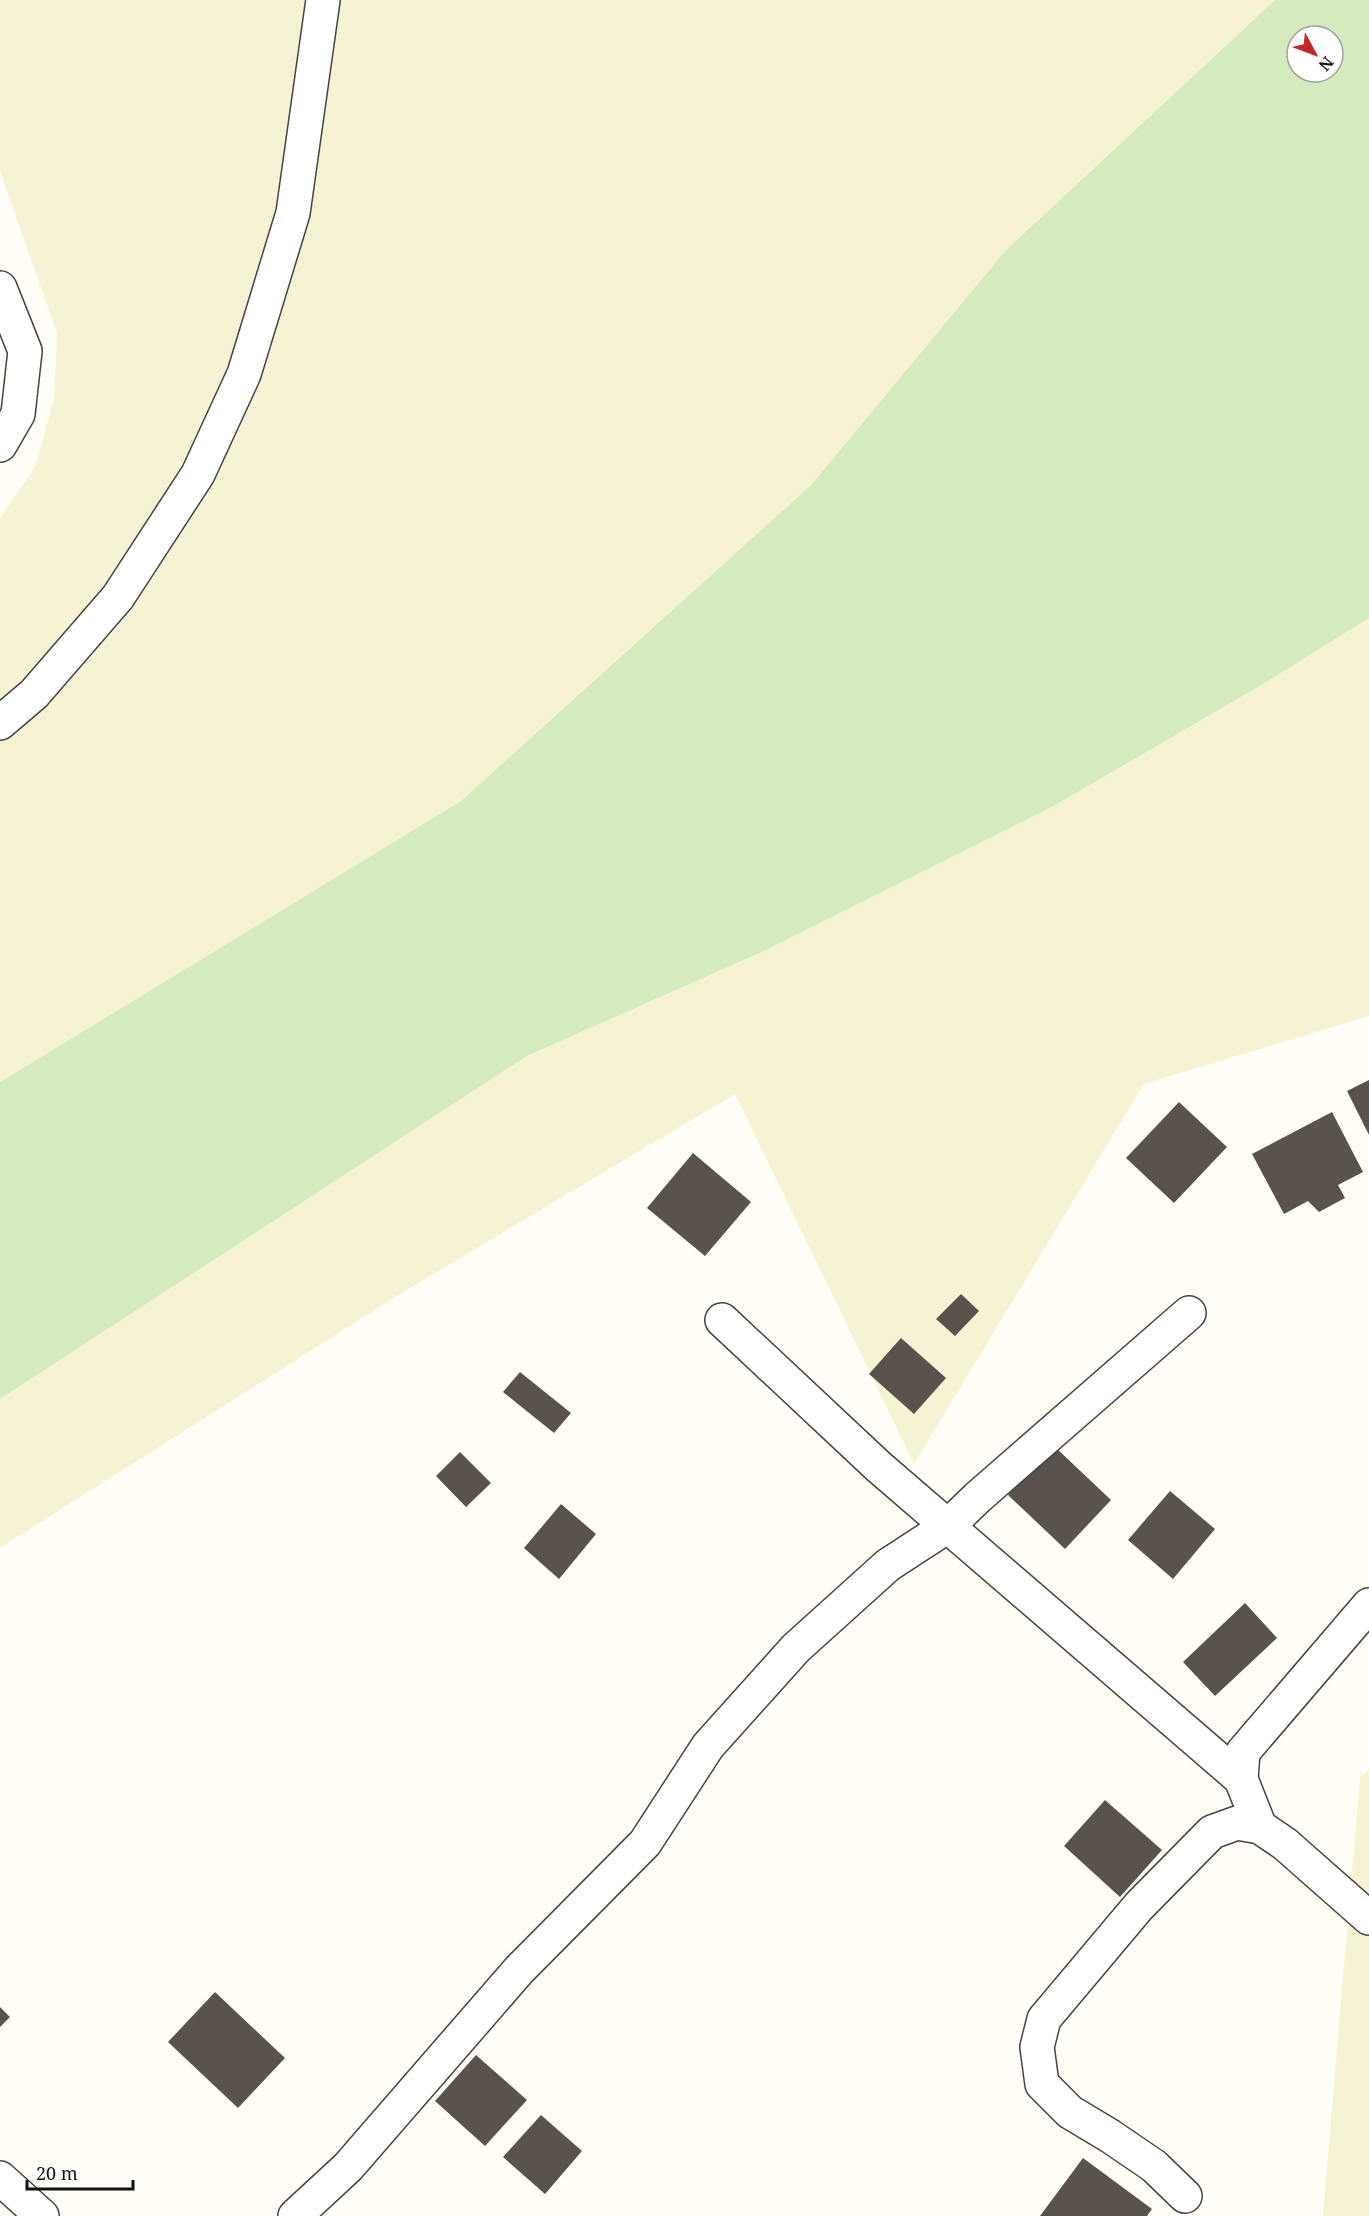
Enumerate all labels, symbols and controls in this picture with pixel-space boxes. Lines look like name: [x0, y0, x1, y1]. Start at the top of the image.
north arrow: [1285, 24, 1345, 84]
text: N: [1314, 52, 1339, 76]
scale bar: [27, 2153, 134, 2191]
text: 20 m: [36, 2161, 78, 2185]

